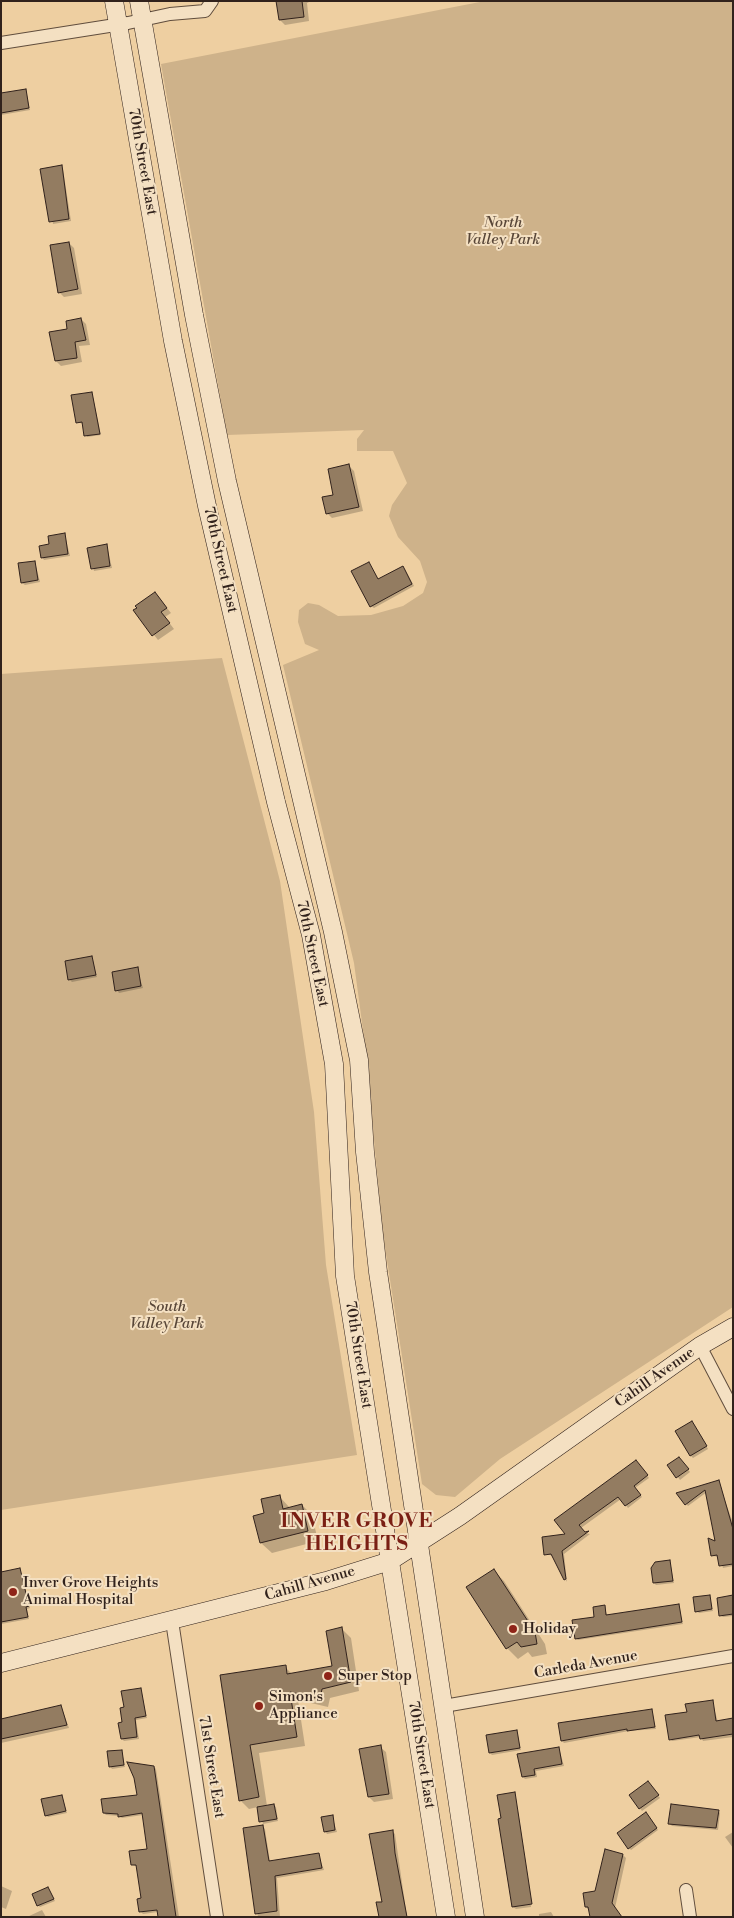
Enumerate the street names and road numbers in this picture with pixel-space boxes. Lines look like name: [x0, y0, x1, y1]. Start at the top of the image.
street label: 70th Street East: [124, 107, 160, 217]
street label: 70th Street East: [199, 505, 241, 615]
street label: 70th Street East: [292, 899, 332, 1009]
street label: 70th Street East: [341, 1300, 375, 1410]
street label: Cahill Avenue: [612, 1344, 698, 1412]
street label: Cahill Avenue: [263, 1563, 357, 1605]
street label: Carleda Avenue: [533, 1647, 639, 1683]
street label: 70th Street East: [404, 1700, 438, 1810]
street label: 71st Street East: [194, 1715, 228, 1819]

